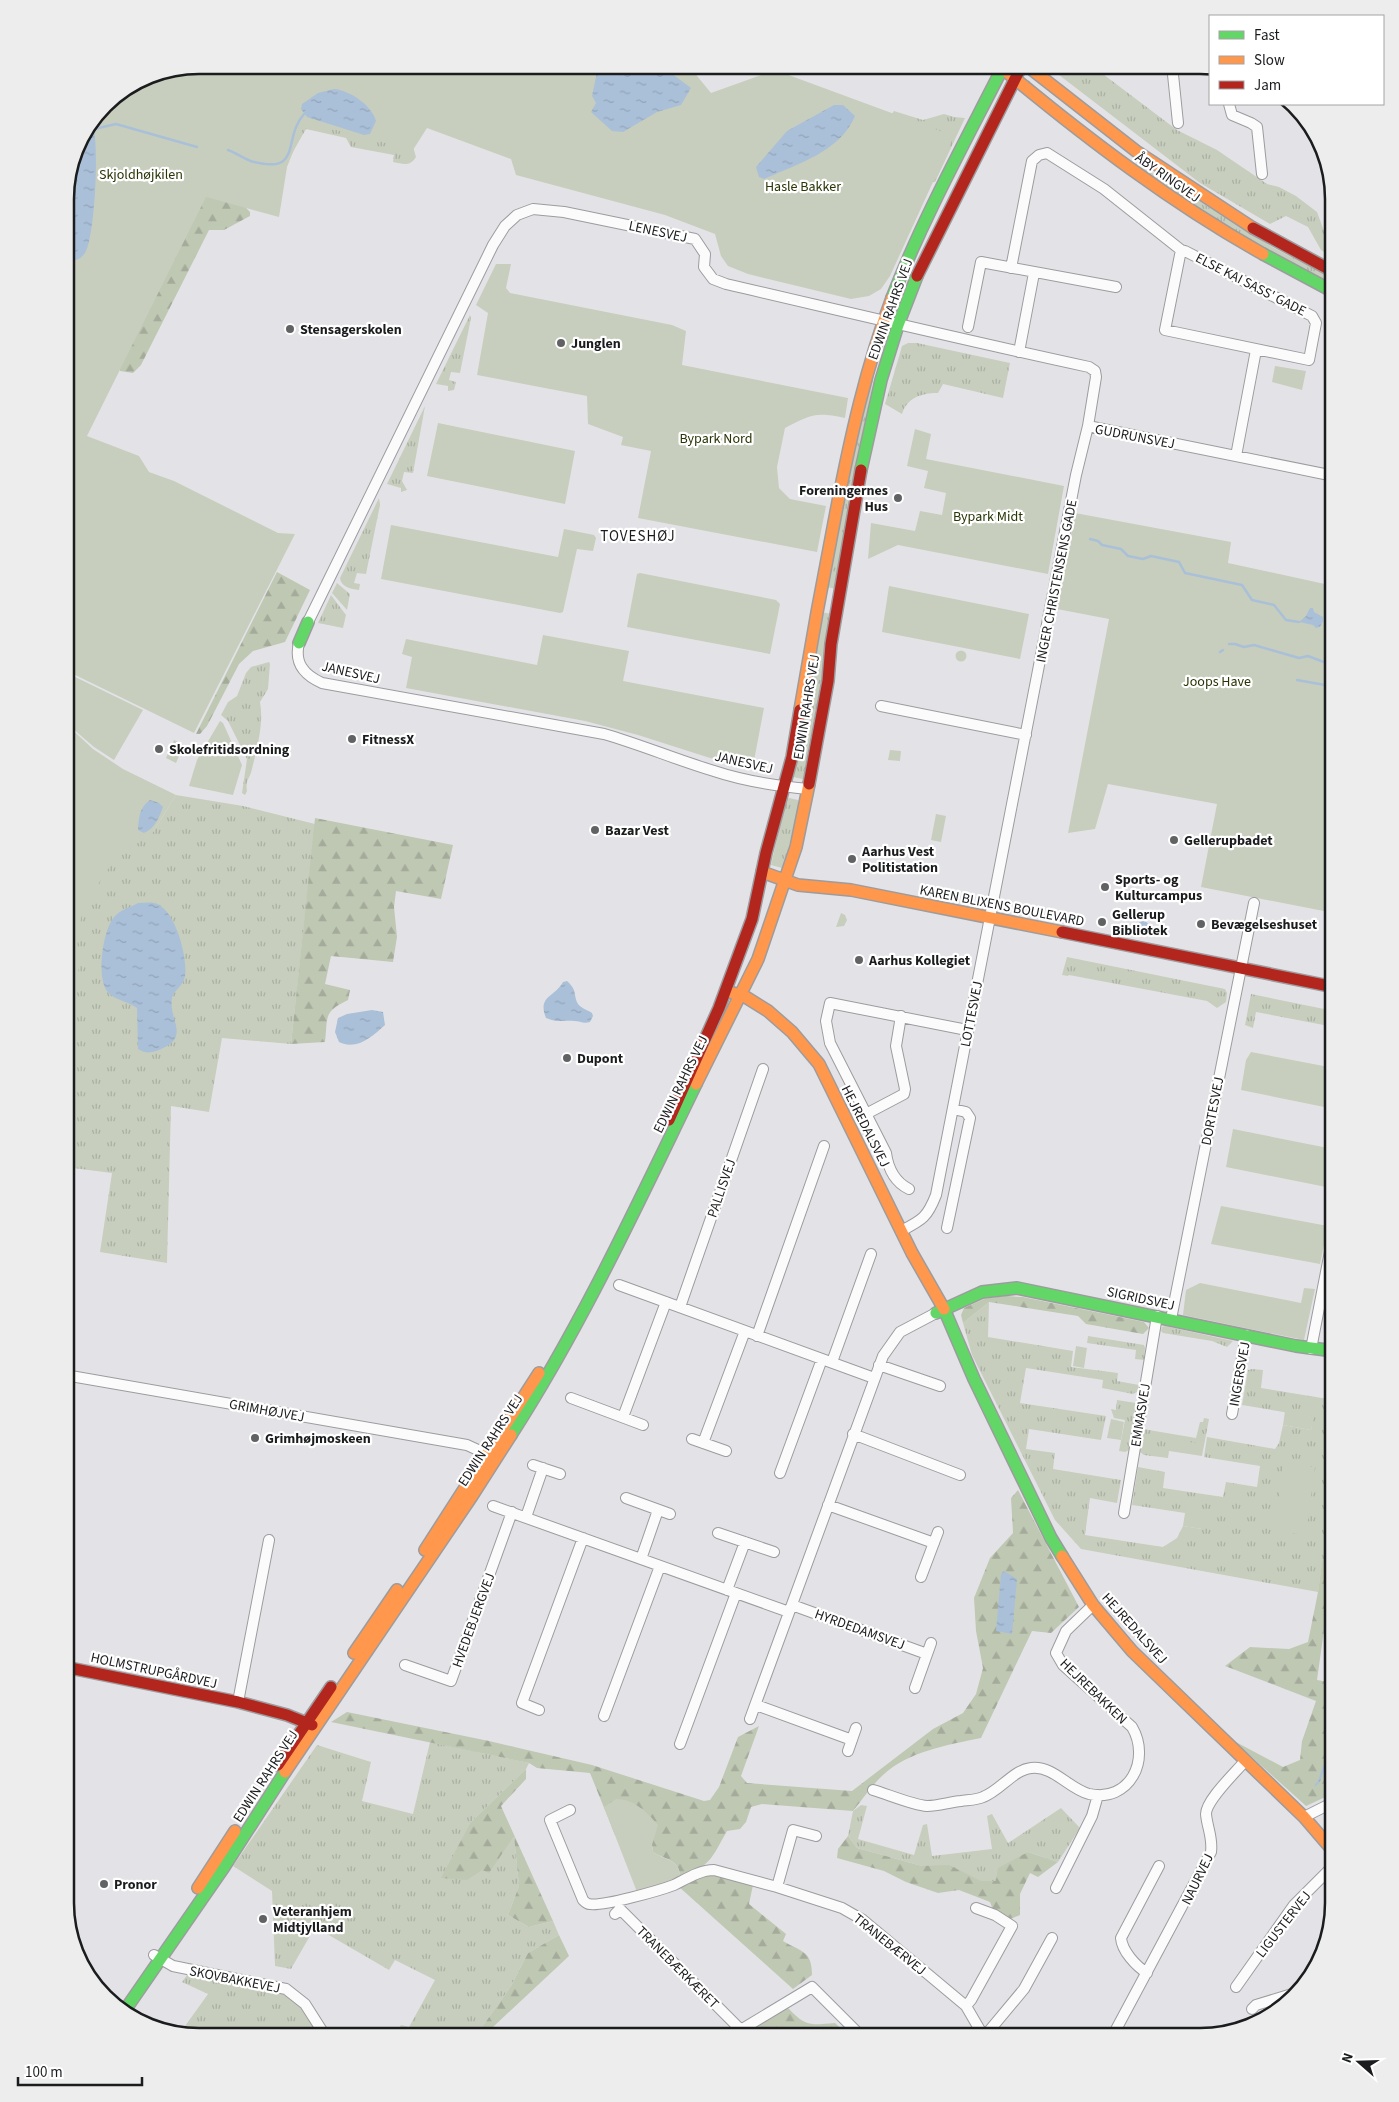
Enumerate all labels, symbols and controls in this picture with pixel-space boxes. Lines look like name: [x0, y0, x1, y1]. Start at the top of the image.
legend: [1209, 15, 1384, 105]
text: Fast: [1254, 25, 1280, 46]
text: Slow: [1254, 50, 1285, 71]
text: Jam: [1254, 75, 1281, 96]
street label: ÅBY RINGVEJ: [1131, 148, 1204, 208]
park label: Skjoldhøjkilen: [99, 165, 183, 185]
park label: Hasle Bakker: [765, 177, 841, 197]
street label: LENESVEJ: [627, 216, 689, 248]
street label: ELSE KAI SASS' GADE: [1192, 248, 1309, 321]
street label: EDWIN RAHRS VEJ: [863, 256, 919, 363]
place label: Stensagerskolen: [300, 320, 402, 340]
marker: Stensagerskolen: [284, 323, 296, 335]
place label: Junglen: [571, 334, 621, 354]
marker: Junglen: [555, 337, 567, 349]
street label: GUDRUNSVEJ: [1093, 419, 1177, 455]
park label: Bypark Nord: [680, 429, 752, 449]
place label: Foreningernes Hus: [799, 481, 888, 517]
marker: Foreningernes Hus: [892, 492, 904, 504]
street label: INGER CHRISTENSENS GADE: [1031, 498, 1083, 664]
park label: Bypark Midt: [953, 507, 1023, 527]
district label: TOVESHØJ: [600, 526, 676, 547]
street label: EDWIN RAHRS VEJ: [789, 653, 825, 761]
street label: JANESVEJ: [320, 657, 382, 689]
park label: Joops Have: [1183, 672, 1251, 692]
place label: FitnessX: [362, 730, 414, 750]
marker: FitnessX: [346, 733, 358, 745]
place label: Skolefritidsordning: [169, 740, 290, 760]
marker: Skolefritidsordning: [153, 743, 165, 755]
street label: JANESVEJ: [713, 747, 775, 779]
place label: Bazar Vest: [605, 821, 670, 841]
marker: Bazar Vest: [589, 824, 601, 836]
place label: Gellerupbadet: [1184, 831, 1273, 851]
marker: Gellerupbadet: [1168, 834, 1180, 846]
place label: Aarhus Vest Politistation: [861, 842, 938, 878]
marker: Aarhus Vest Politistation: [846, 853, 858, 865]
place label: Sports- og Kulturcampus: [1115, 870, 1202, 906]
street label: KAREN BLIXENS BOULEVARD: [918, 880, 1086, 932]
marker: Sports- og Kulturcampus: [1099, 881, 1111, 893]
place label: Gellerup Bibliotek: [1112, 905, 1168, 941]
place label: Bevægelseshuset: [1211, 915, 1318, 935]
marker: Gellerup Bibliotek: [1096, 916, 1108, 928]
marker: Bevægelseshuset: [1195, 918, 1207, 930]
place label: Aarhus Kollegiet: [868, 951, 971, 971]
marker: Aarhus Kollegiet: [853, 954, 865, 966]
street label: LOTTESVEJ: [956, 980, 988, 1049]
street label: EDWIN RAHRS VEJ: [649, 1032, 713, 1137]
place label: Dupont: [577, 1049, 624, 1069]
marker: Dupont: [561, 1052, 573, 1064]
street label: DORTESVEJ: [1197, 1075, 1229, 1147]
street label: HEJREDALSVEJ: [836, 1082, 894, 1171]
street label: PALLISVEJ: [703, 1156, 741, 1220]
street label: SIGRIDSVEJ: [1105, 1282, 1177, 1316]
street label: INGERSVEJ: [1224, 1340, 1256, 1408]
street label: EMMASVEJ: [1126, 1382, 1156, 1448]
street label: EDWIN RAHRS VEJ: [453, 1390, 528, 1491]
street label: GRIMHØJVEJ: [227, 1395, 306, 1427]
place label: Grimhøjmoskeen: [265, 1429, 371, 1449]
marker: Grimhøjmoskeen: [249, 1432, 261, 1444]
street label: HVEDEBJERGVEJ: [448, 1570, 500, 1671]
street label: HEJREDALSVEJ: [1097, 1589, 1172, 1669]
street label: HYRDEDAMSVEJ: [812, 1604, 908, 1656]
street label: HOLMSTRUPGÅRDVEJ: [89, 1648, 219, 1694]
street label: HEJREBAKKEN: [1055, 1654, 1132, 1729]
street label: EDWIN RAHRS VEJ: [228, 1726, 303, 1827]
street label: NAURVEJ: [1177, 1850, 1219, 1908]
place label: Pronor: [114, 1875, 157, 1895]
marker: Pronor: [98, 1878, 110, 1890]
street label: LIGUSTERVEJ: [1251, 1887, 1316, 1962]
place label: Veteranhjem Midtjylland: [272, 1902, 352, 1938]
street label: TRANEBÆRVEJ: [849, 1909, 930, 1980]
marker: Veteranhjem Midtjylland: [257, 1913, 269, 1925]
street label: TRANEBÆRKÆRET: [631, 1922, 723, 2014]
street label: SKOVBAKKEVEJ: [188, 1961, 282, 1999]
north arrow: [1334, 2037, 1384, 2087]
text: N: [1337, 2050, 1359, 2066]
scale bar: [18, 2054, 141, 2086]
text: 100 m: [25, 2062, 63, 2083]

